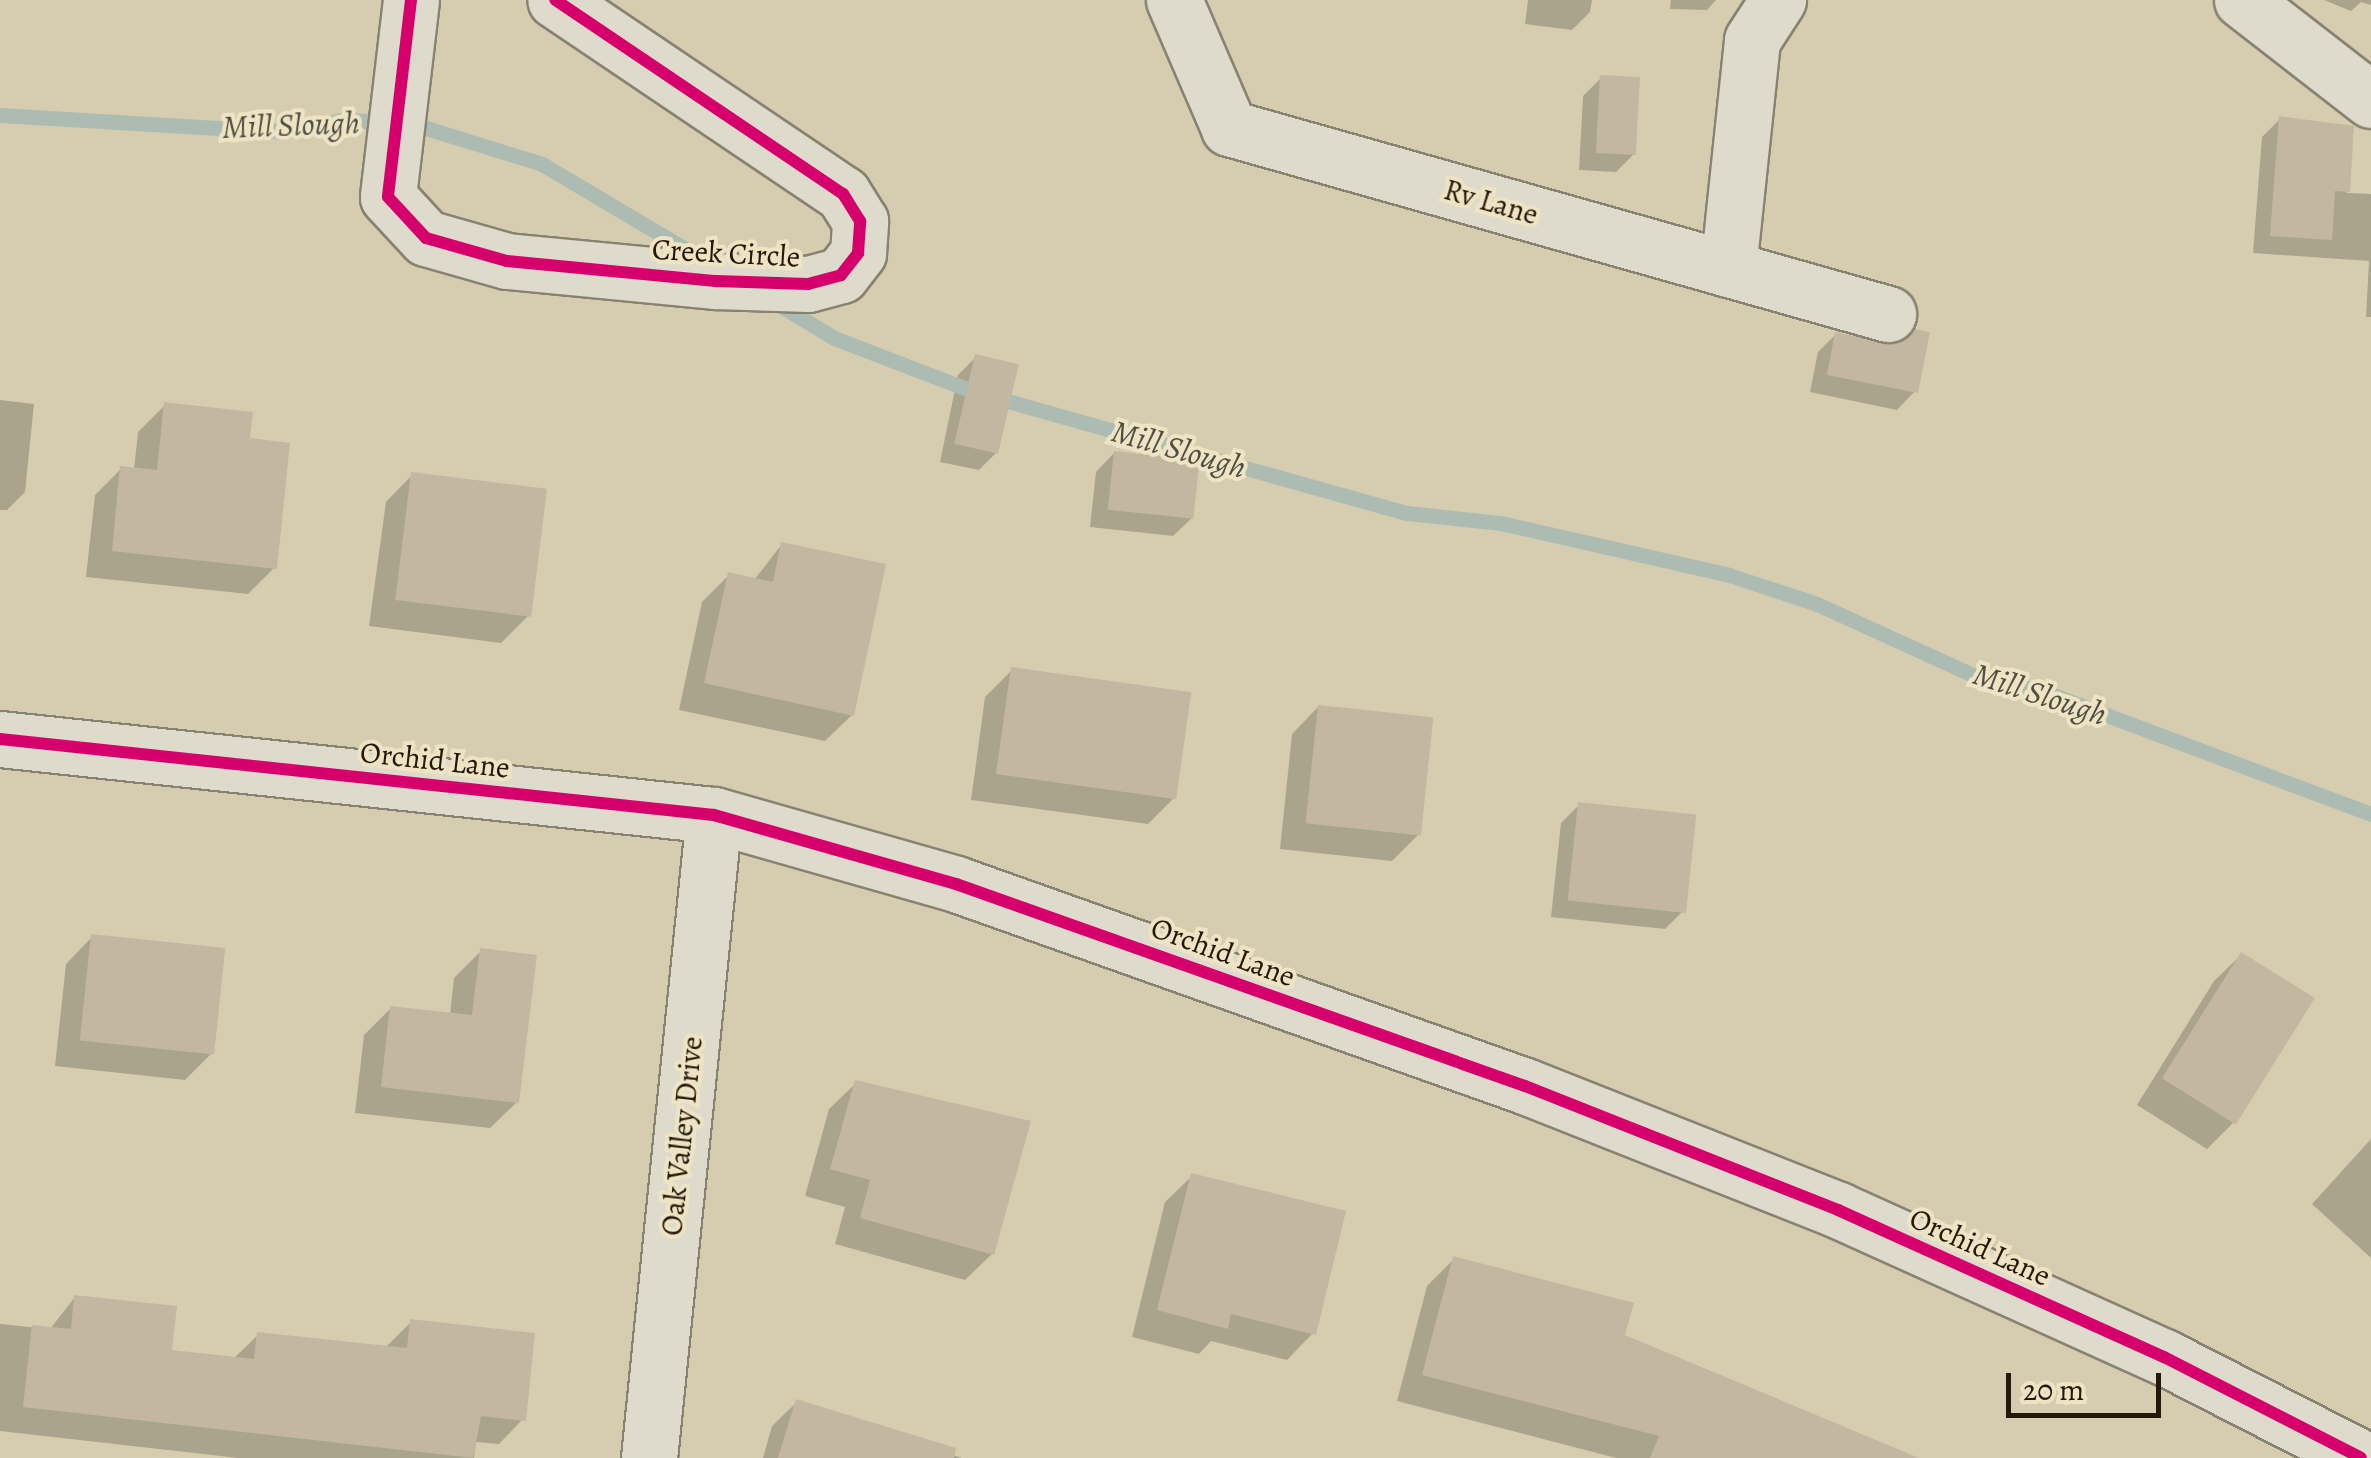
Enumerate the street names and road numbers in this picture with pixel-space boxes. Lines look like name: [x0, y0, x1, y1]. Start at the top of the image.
street label: Rv Lane: [1440, 171, 1542, 233]
street label: Creek Circle: [651, 231, 801, 275]
street label: Orchid Lane: [358, 734, 512, 786]
street label: Orchid Lane: [1146, 909, 1300, 995]
street label: Oak Valley Drive: [654, 1035, 710, 1237]
street label: Orchid Lane: [1904, 1200, 2056, 1294]

